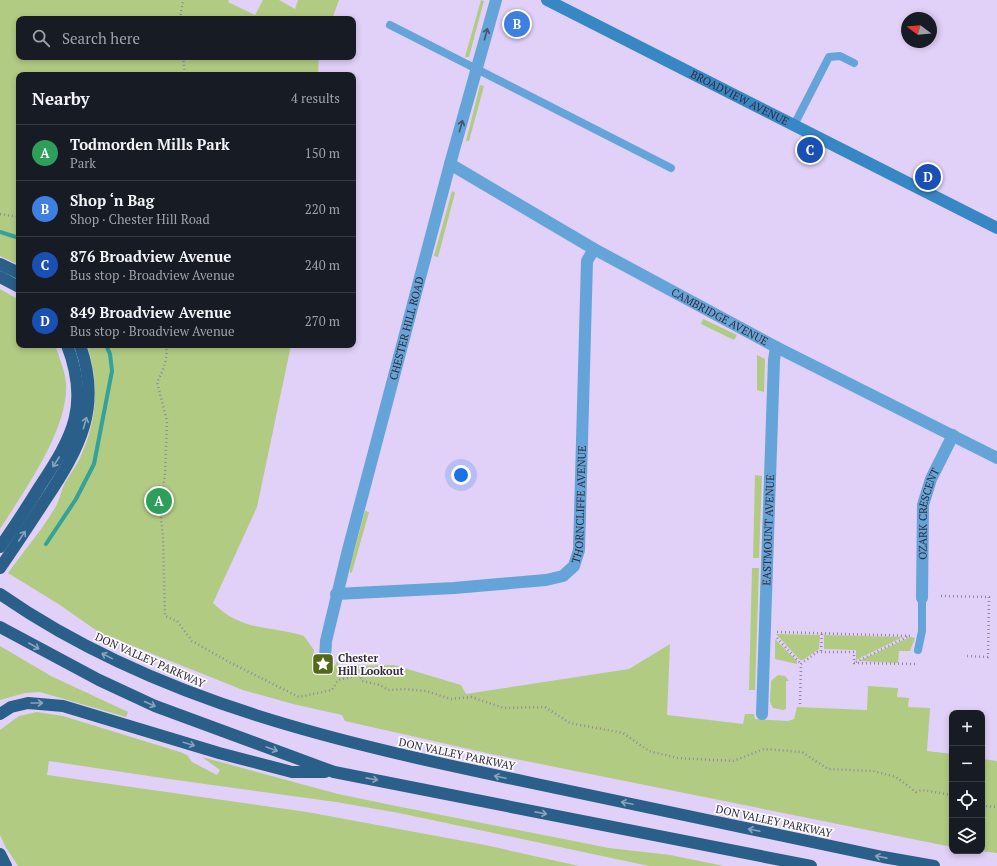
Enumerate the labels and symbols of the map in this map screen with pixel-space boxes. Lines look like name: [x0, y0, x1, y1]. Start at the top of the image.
pin: B: [504, 9, 530, 39]
north arrow: [901, 12, 937, 48]
one-way arrow: [483, 28, 491, 41]
street label: BROADVIEW AVENUE: [688, 67, 791, 128]
one-way arrow: [458, 120, 465, 133]
pin: C: [797, 135, 823, 165]
pin: D: [915, 162, 941, 192]
street label: CHESTER HILL ROAD: [386, 275, 427, 382]
street label: CAMBRIDGE AVENUE: [669, 285, 771, 348]
one-way arrow: [82, 417, 90, 430]
street label: THORNCLIFFE AVENUE: [568, 445, 589, 565]
one-way arrow: [52, 456, 60, 467]
your location: [451, 465, 471, 485]
street label: OZARK CRESCENT: [915, 465, 943, 560]
street label: EASTMOUNT AVENUE: [759, 474, 777, 586]
pin: A: [146, 486, 172, 516]
one-way arrow: [18, 531, 26, 542]
street label: DON VALLEY PARKWAY: [93, 629, 208, 691]
one-way arrow: [28, 643, 40, 651]
place icon: Chester Hill Lookout: [310, 651, 336, 677]
place label: Chester Hill Lookout: [338, 651, 404, 678]
one-way arrow: [101, 652, 113, 659]
one-way arrow: [30, 699, 43, 707]
one-way arrow: [144, 701, 156, 708]
street label: DON VALLEY PARKWAY: [397, 735, 517, 773]
one-way arrow: [182, 741, 195, 748]
one-way arrow: [265, 746, 278, 753]
one-way arrow: [494, 772, 507, 780]
one-way arrow: [365, 776, 378, 784]
one-way arrow: [621, 799, 634, 807]
street label: DON VALLEY PARKWAY: [714, 802, 834, 840]
one-way arrow: [534, 810, 547, 818]
one-way arrow: [748, 825, 761, 833]
one-way arrow: [875, 852, 888, 860]

